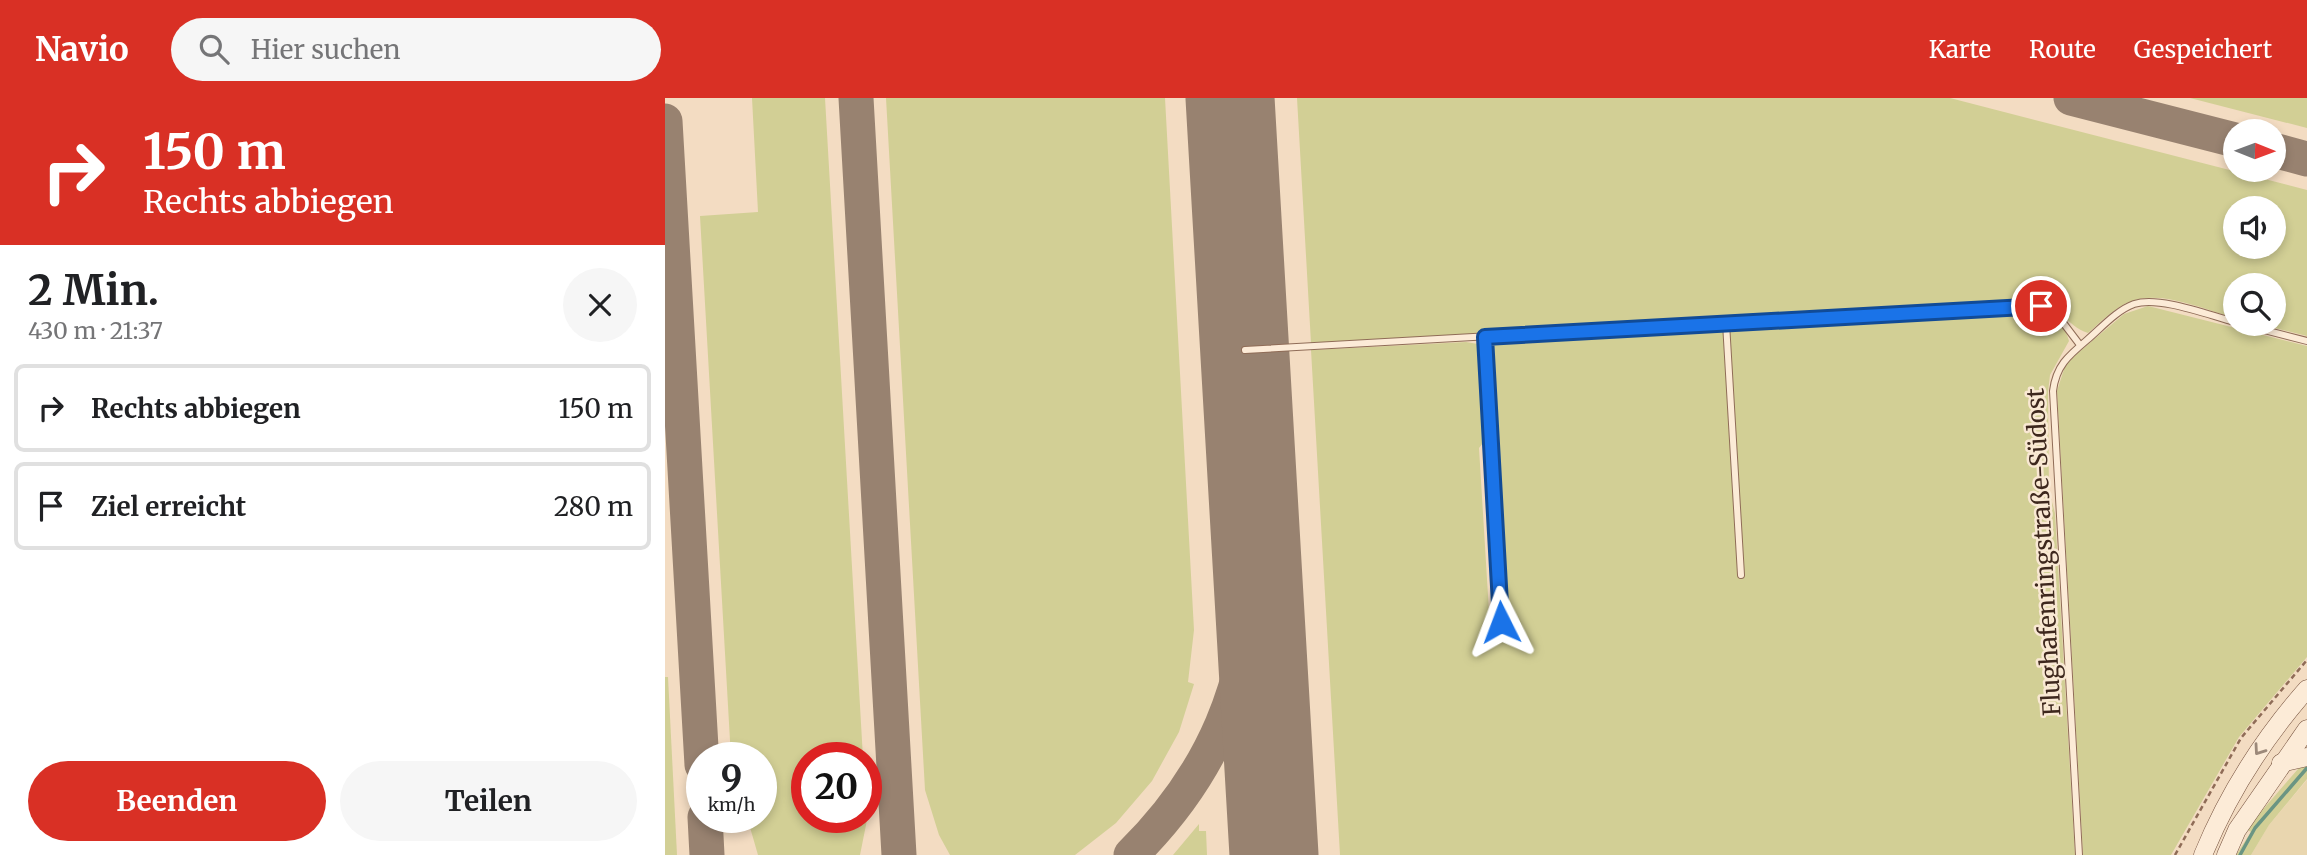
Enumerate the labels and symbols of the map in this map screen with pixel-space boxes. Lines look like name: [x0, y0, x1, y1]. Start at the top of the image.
north arrow: [2223, 119, 2285, 182]
pin: [2011, 276, 2071, 336]
street label: Flughafenringstraße-Südost: [2019, 387, 2068, 717]
position arrow: [1464, 585, 1538, 659]
speed limit sign: 20: [791, 742, 882, 833]
one-way arrow: [2255, 742, 2267, 755]

